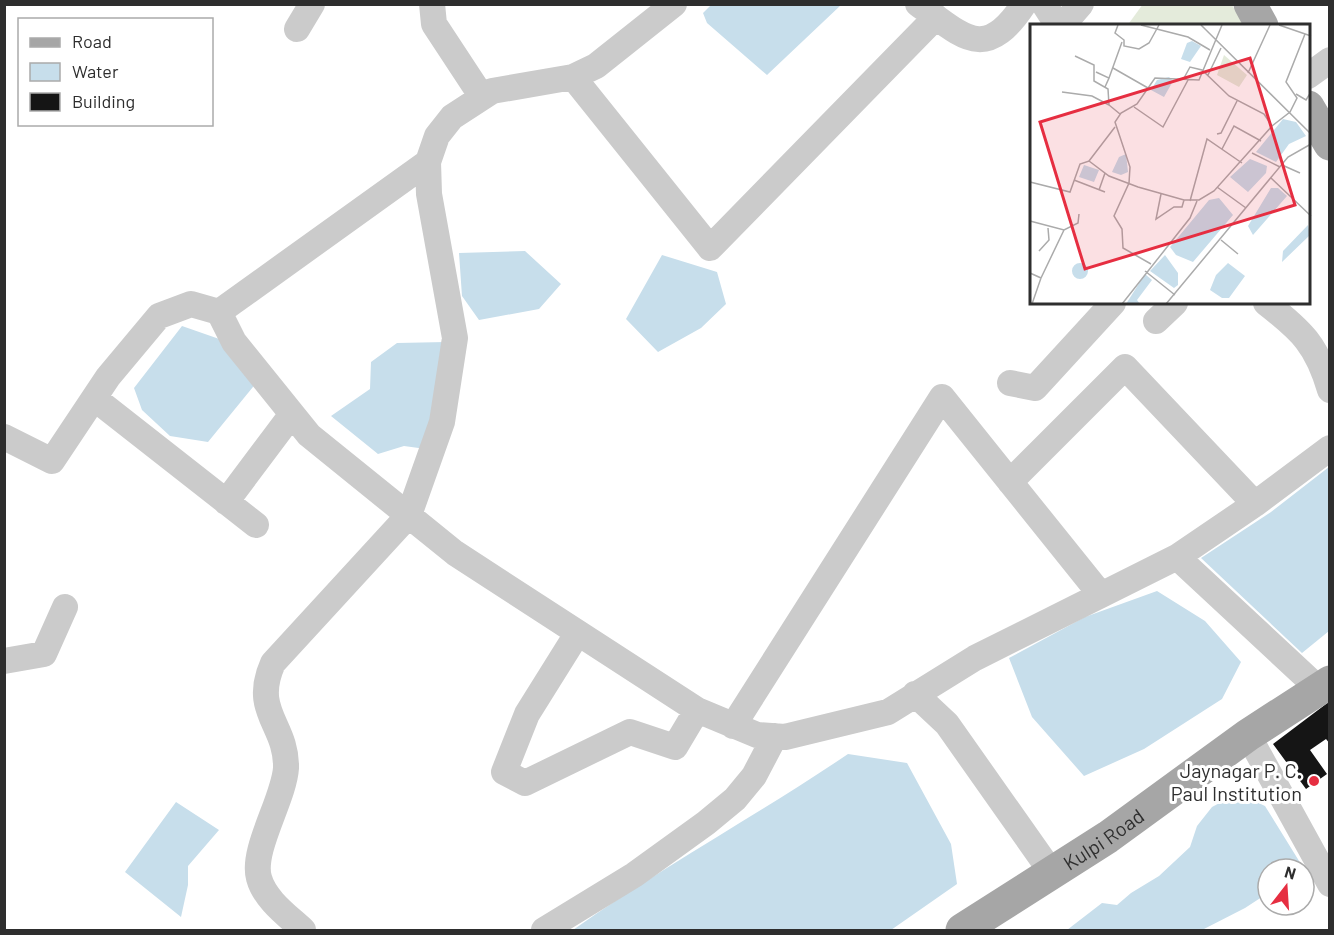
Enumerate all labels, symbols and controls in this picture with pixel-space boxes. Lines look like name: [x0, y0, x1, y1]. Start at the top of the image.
legend: [18, 18, 213, 126]
inset map: [1030, 24, 1310, 304]
text: Road: [72, 30, 112, 52]
text: Water: [72, 60, 119, 82]
text: Building: [72, 90, 135, 112]
place label: Jaynagar P. C. Paul Institution: [1171, 758, 1302, 805]
marker: Jaynagar P. C. Paul Institution: [1307, 774, 1321, 788]
street label: Kulpi Road: [1058, 803, 1148, 875]
north arrow: [1256, 857, 1316, 917]
text: N: [1283, 862, 1298, 883]

